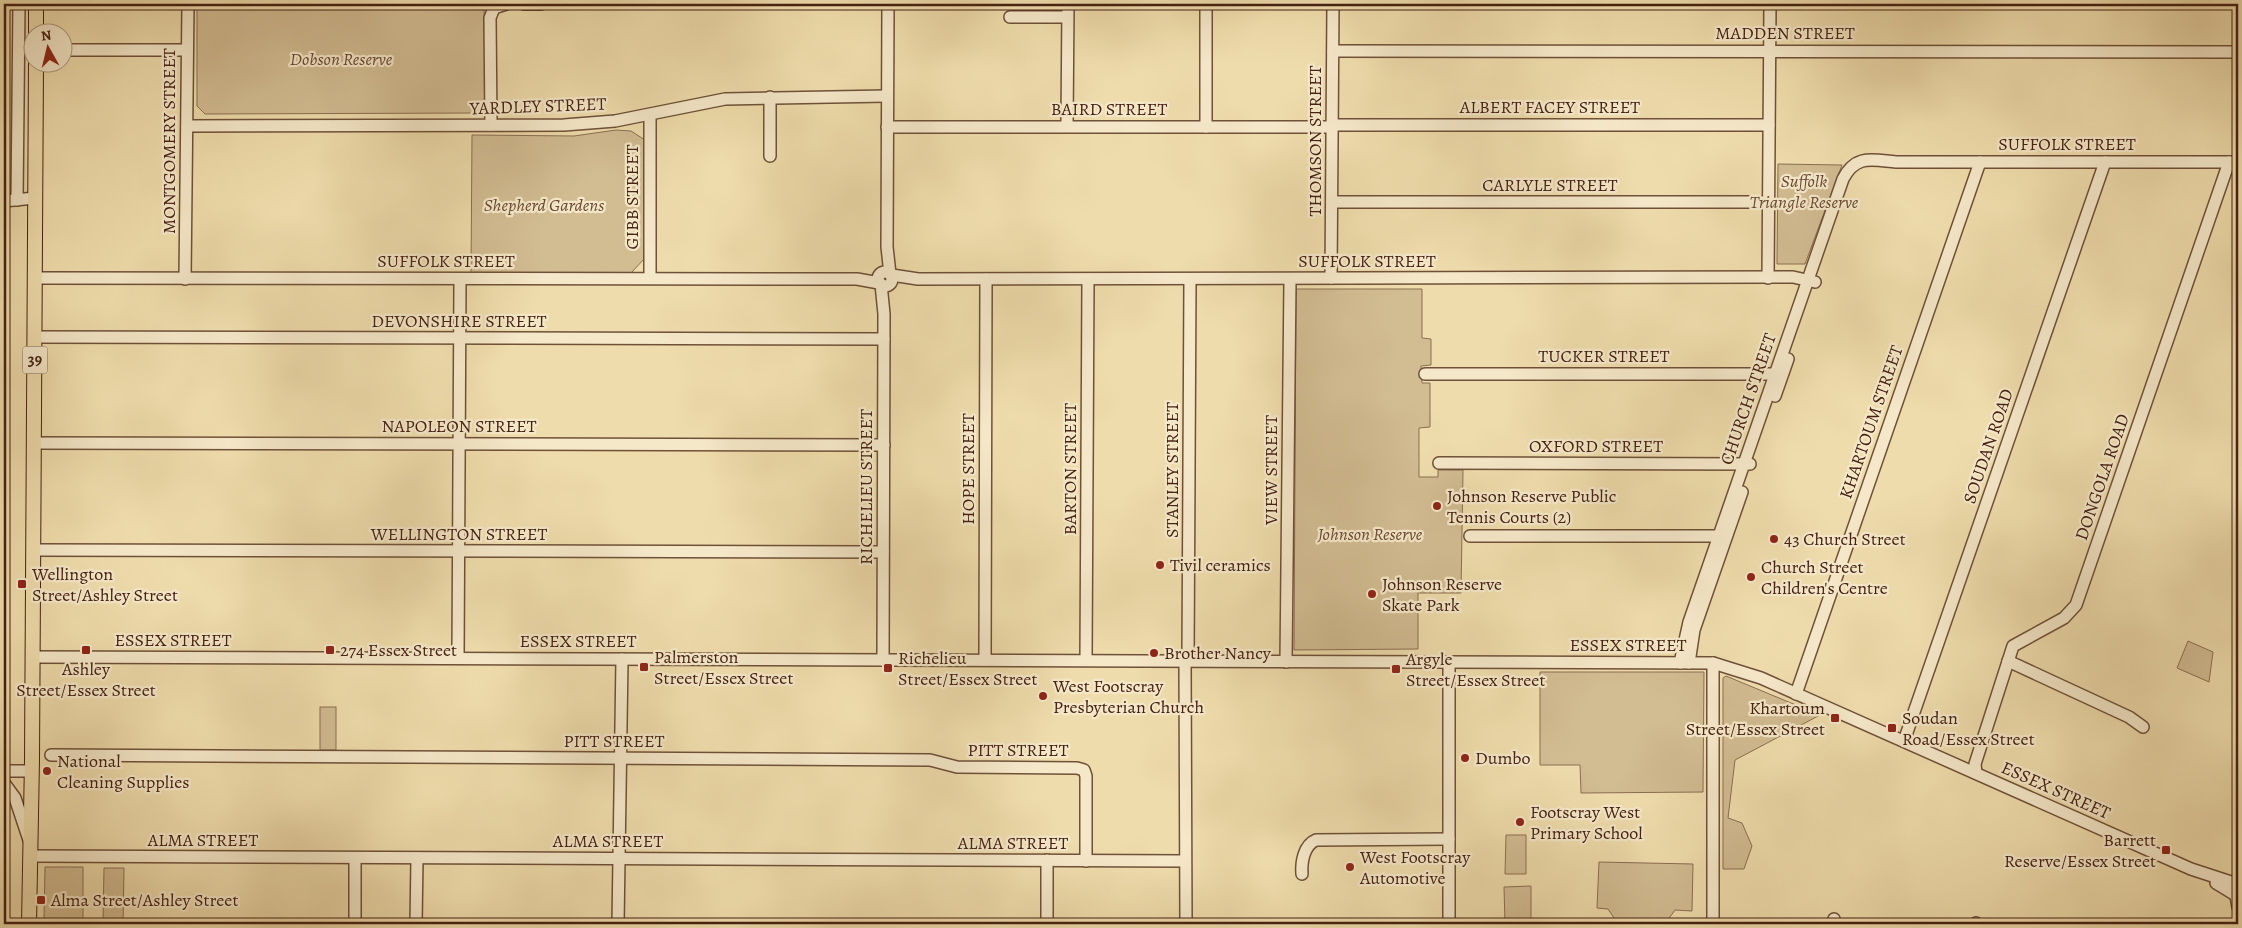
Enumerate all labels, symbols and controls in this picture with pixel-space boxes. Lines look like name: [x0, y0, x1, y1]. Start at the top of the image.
street label: MADDEN STREET: [1715, 21, 1855, 45]
north arrow: [22, 22, 72, 72]
text: N: [40, 26, 53, 46]
park label: Dobson Reserve: [290, 47, 393, 71]
street label: MONTGOMERY STREET: [157, 48, 181, 234]
street label: THOMSON STREET: [1303, 65, 1327, 217]
street label: YARDLEY STREET: [468, 92, 607, 120]
street label: ALBERT FACEY STREET: [1459, 95, 1640, 119]
street label: BAIRD STREET: [1051, 97, 1167, 121]
street label: SUFFOLK STREET: [1998, 132, 2136, 156]
street label: GIBB STREET: [620, 144, 644, 250]
park label: Suffolk Triangle Reserve: [1750, 169, 1859, 214]
street label: CARLYLE STREET: [1482, 173, 1618, 197]
park label: Shepherd Gardens: [484, 193, 604, 217]
street label: SUFFOLK STREET: [377, 249, 515, 273]
street label: SUFFOLK STREET: [1298, 249, 1436, 273]
street label: DEVONSHIRE STREET: [371, 309, 547, 333]
street label: CHURCH STREET: [1714, 330, 1782, 468]
street label: KHARTOUM STREET: [1833, 342, 1909, 502]
street label: TUCKER STREET: [1538, 344, 1670, 368]
road number: 39: [22, 346, 48, 374]
street label: SOUDAN ROAD: [1957, 385, 2019, 507]
street label: STANLEY STREET: [1160, 402, 1184, 538]
street label: BARTON STREET: [1058, 403, 1082, 535]
street label: RICHELIEU STREET: [854, 409, 878, 565]
street label: DONGOLA ROAD: [2069, 410, 2135, 544]
street label: HOPE STREET: [956, 413, 980, 525]
street label: NAPOLEON STREET: [381, 414, 537, 438]
street label: VIEW STREET: [1259, 415, 1283, 526]
street label: OXFORD STREET: [1529, 434, 1663, 458]
place label: Johnson Reserve Public Tennis Courts (2): [1447, 484, 1616, 529]
marker: Johnson Reserve Public Tennis Courts (2): [1431, 500, 1443, 512]
street label: WELLINGTON STREET: [370, 522, 547, 546]
park label: Johnson Reserve: [1317, 522, 1423, 546]
place label: 43 Church Street: [1784, 527, 1906, 551]
marker: 43 Church Street: [1768, 533, 1780, 545]
place label: Tivil ceramics: [1170, 553, 1271, 577]
place label: Church Street Children's Centre: [1761, 555, 1888, 600]
marker: Tivil ceramics: [1154, 559, 1166, 571]
place label: Wellington Street/Ashley Street: [31, 562, 178, 607]
marker: Church Street Children's Centre: [1745, 571, 1757, 583]
place label: Johnson Reserve Skate Park: [1382, 572, 1502, 617]
marker: Wellington Street/Ashley Street: [16, 578, 28, 590]
marker: Johnson Reserve Skate Park: [1366, 588, 1378, 600]
street label: ESSEX STREET: [114, 628, 232, 652]
street label: ESSEX STREET: [519, 629, 637, 653]
street label: ESSEX STREET: [1569, 633, 1687, 657]
place label: 274 Essex Street: [340, 638, 457, 662]
place label: Brother Nancy: [1164, 641, 1272, 665]
marker: Ashley Street/Essex Street: [80, 644, 92, 656]
marker: 274 Essex Street: [324, 644, 336, 656]
place label: Palmerston Street/Essex Street: [654, 645, 793, 690]
place label: Richelieu Street/Essex Street: [898, 646, 1037, 691]
marker: Brother Nancy: [1148, 647, 1160, 659]
place label: Argyle Street/Essex Street: [1405, 647, 1545, 692]
place label: Ashley Street/Essex Street: [16, 657, 156, 702]
marker: Palmerston Street/Essex Street: [638, 661, 650, 673]
marker: Richelieu Street/Essex Street: [882, 662, 894, 674]
marker: Argyle Street/Essex Street: [1390, 663, 1402, 675]
place label: West Footscray Presbyterian Church: [1052, 674, 1204, 719]
marker: West Footscray Presbyterian Church: [1037, 690, 1049, 702]
place label: Khartoum Street/Essex Street: [1686, 696, 1825, 741]
place label: Soudan Road/Essex Street: [1902, 706, 2035, 751]
marker: Khartoum Street/Essex Street: [1829, 712, 1841, 724]
marker: Soudan Road/Essex Street: [1886, 722, 1898, 734]
street label: PITT STREET: [564, 729, 665, 753]
street label: PITT STREET: [968, 738, 1069, 762]
place label: Dumbo: [1475, 746, 1531, 770]
place label: National Cleaning Supplies: [57, 749, 190, 794]
marker: Dumbo: [1459, 752, 1471, 764]
street label: ESSEX STREET: [1998, 755, 2115, 825]
marker: National Cleaning Supplies: [41, 765, 53, 777]
place label: Footscray West Primary School: [1530, 800, 1643, 845]
marker: Footscray West Primary School: [1514, 816, 1526, 828]
street label: ALMA STREET: [147, 828, 258, 852]
place label: Barrett Reserve/Essex Street: [2004, 828, 2156, 873]
street label: ALMA STREET: [552, 829, 663, 853]
street label: ALMA STREET: [957, 831, 1068, 855]
marker: Barrett Reserve/Essex Street: [2160, 844, 2172, 856]
place label: West Footscray Automotive: [1359, 845, 1471, 890]
marker: West Footscray Automotive: [1344, 861, 1356, 873]
place label: Alma Street/Ashley Street: [50, 888, 238, 912]
marker: Alma Street/Ashley Street: [35, 894, 47, 906]

